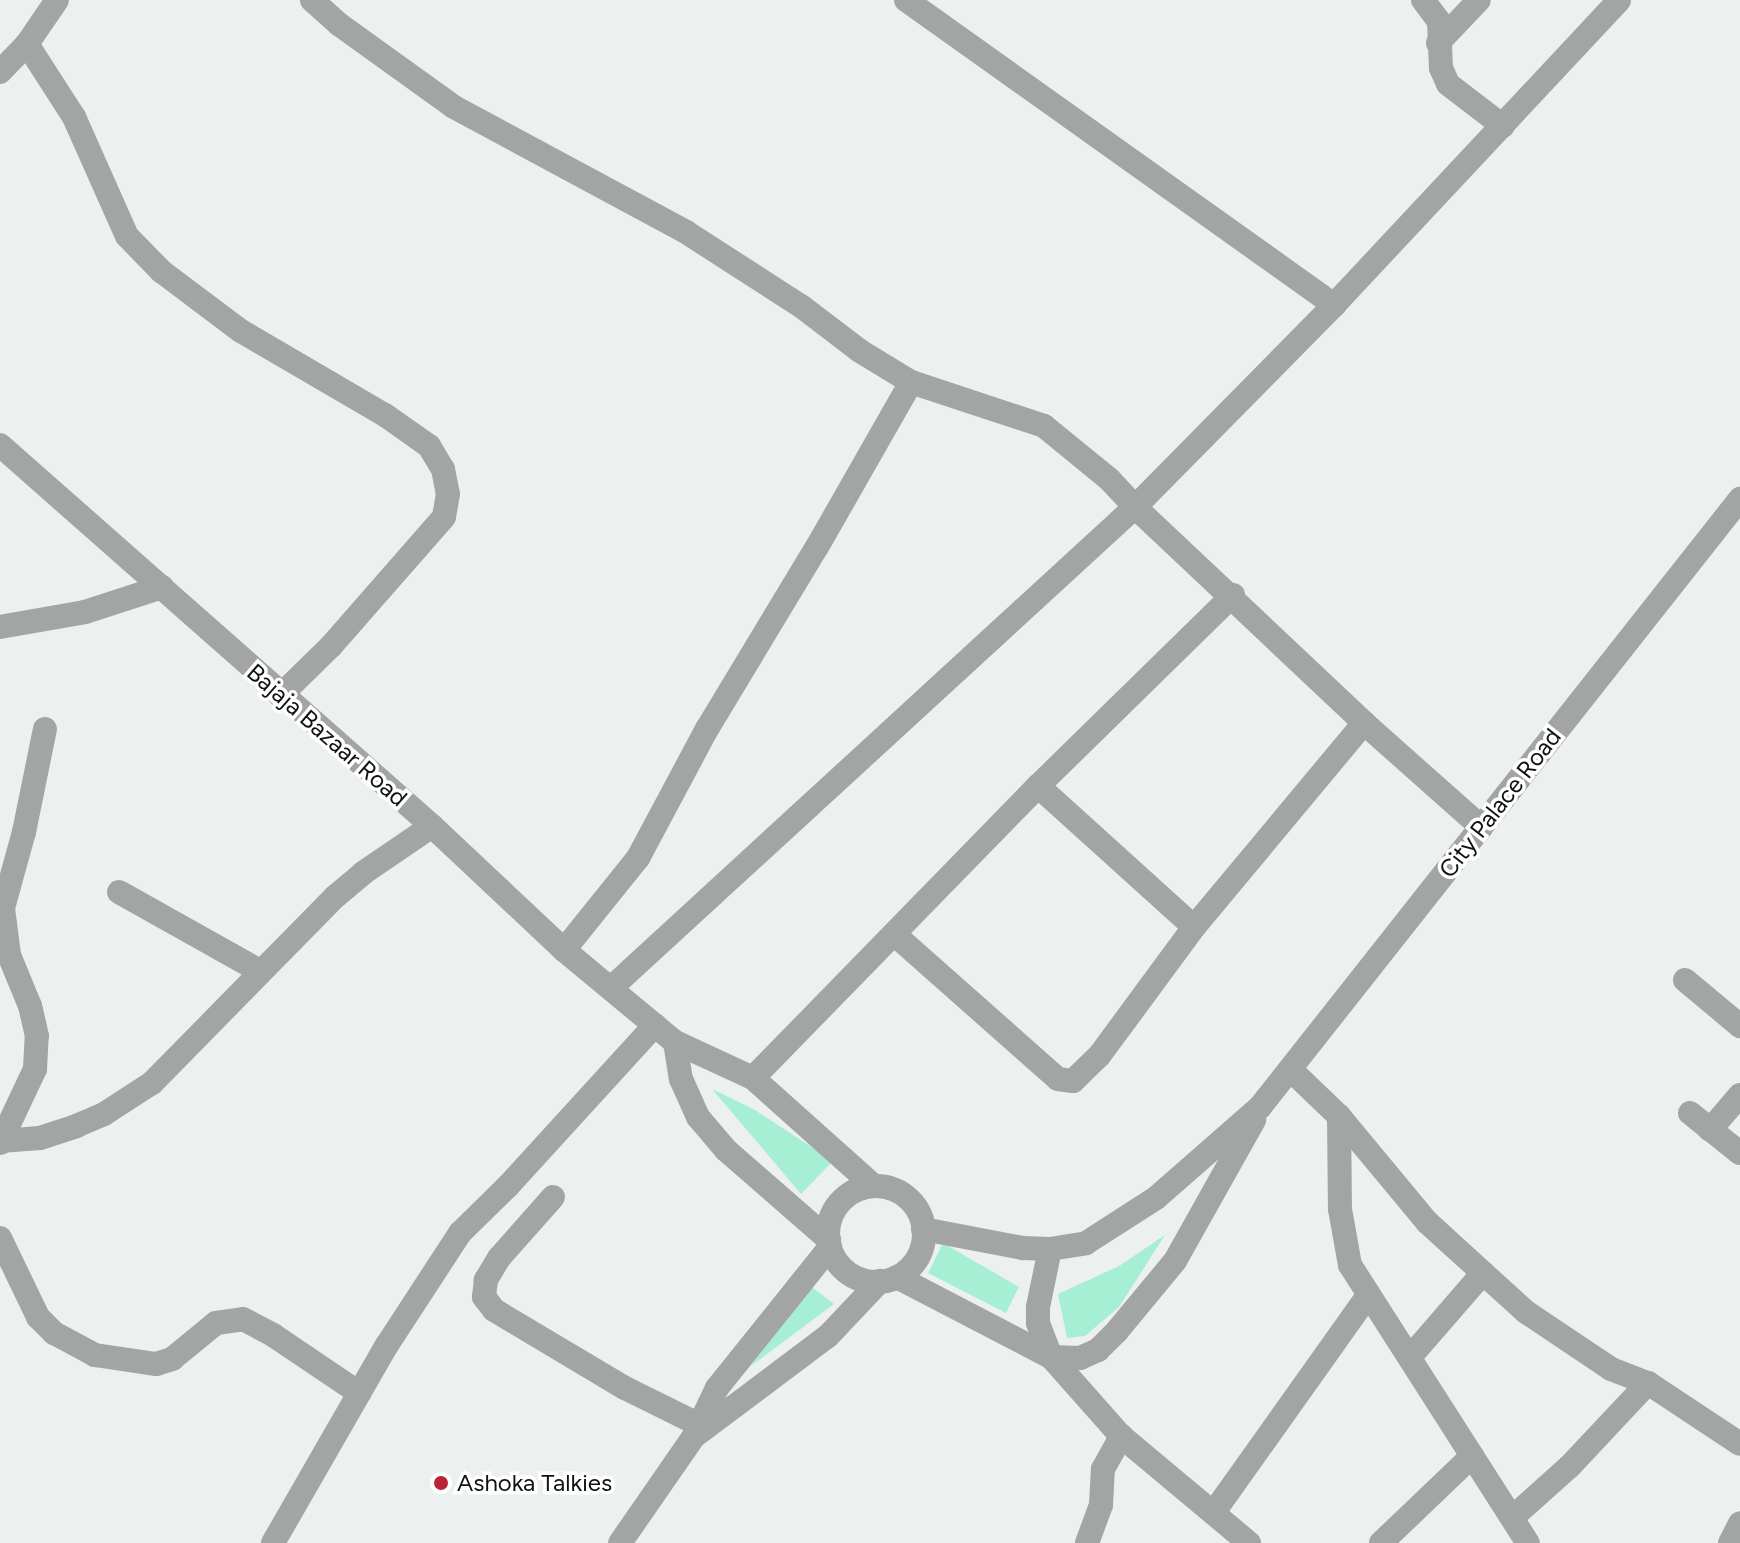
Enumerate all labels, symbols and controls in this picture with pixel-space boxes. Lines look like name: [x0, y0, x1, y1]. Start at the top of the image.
street label: Bajaja Bazaar Road: [241, 658, 413, 812]
street label: City Palace Road: [1433, 723, 1567, 883]
place label: Ashoka Talkies: [457, 1469, 612, 1497]
marker: Ashoka Talkies: [432, 1474, 450, 1492]

